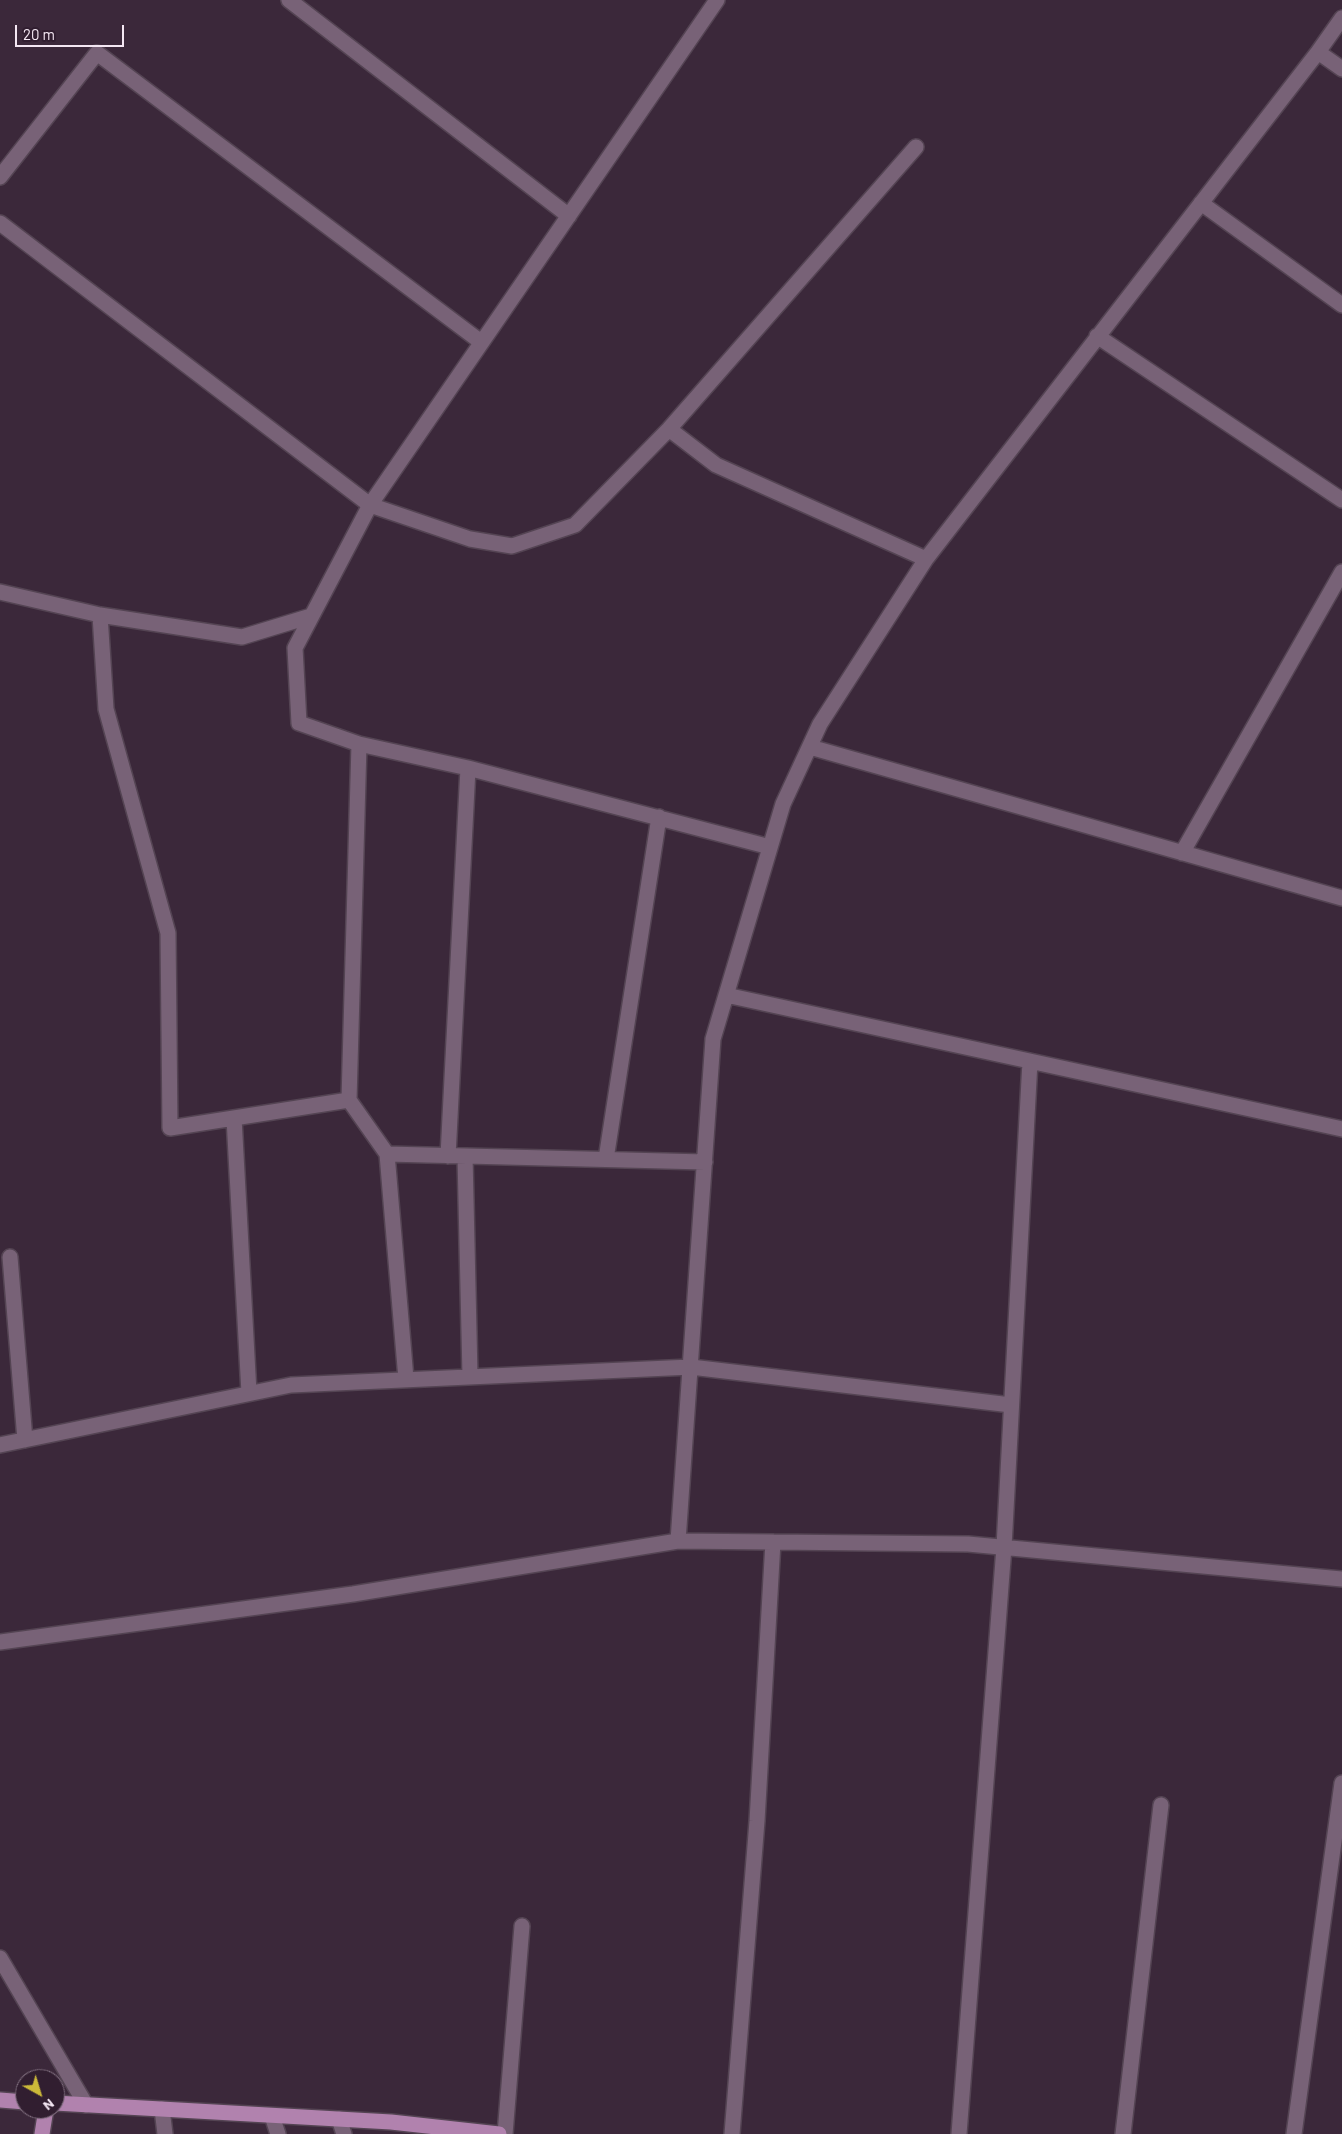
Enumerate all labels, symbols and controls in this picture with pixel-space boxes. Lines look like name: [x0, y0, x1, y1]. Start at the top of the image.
scale bar: [18, 15, 126, 47]
text: 20 m: [23, 25, 55, 43]
north arrow: [15, 2069, 65, 2119]
text: N: [40, 2096, 58, 2115]

